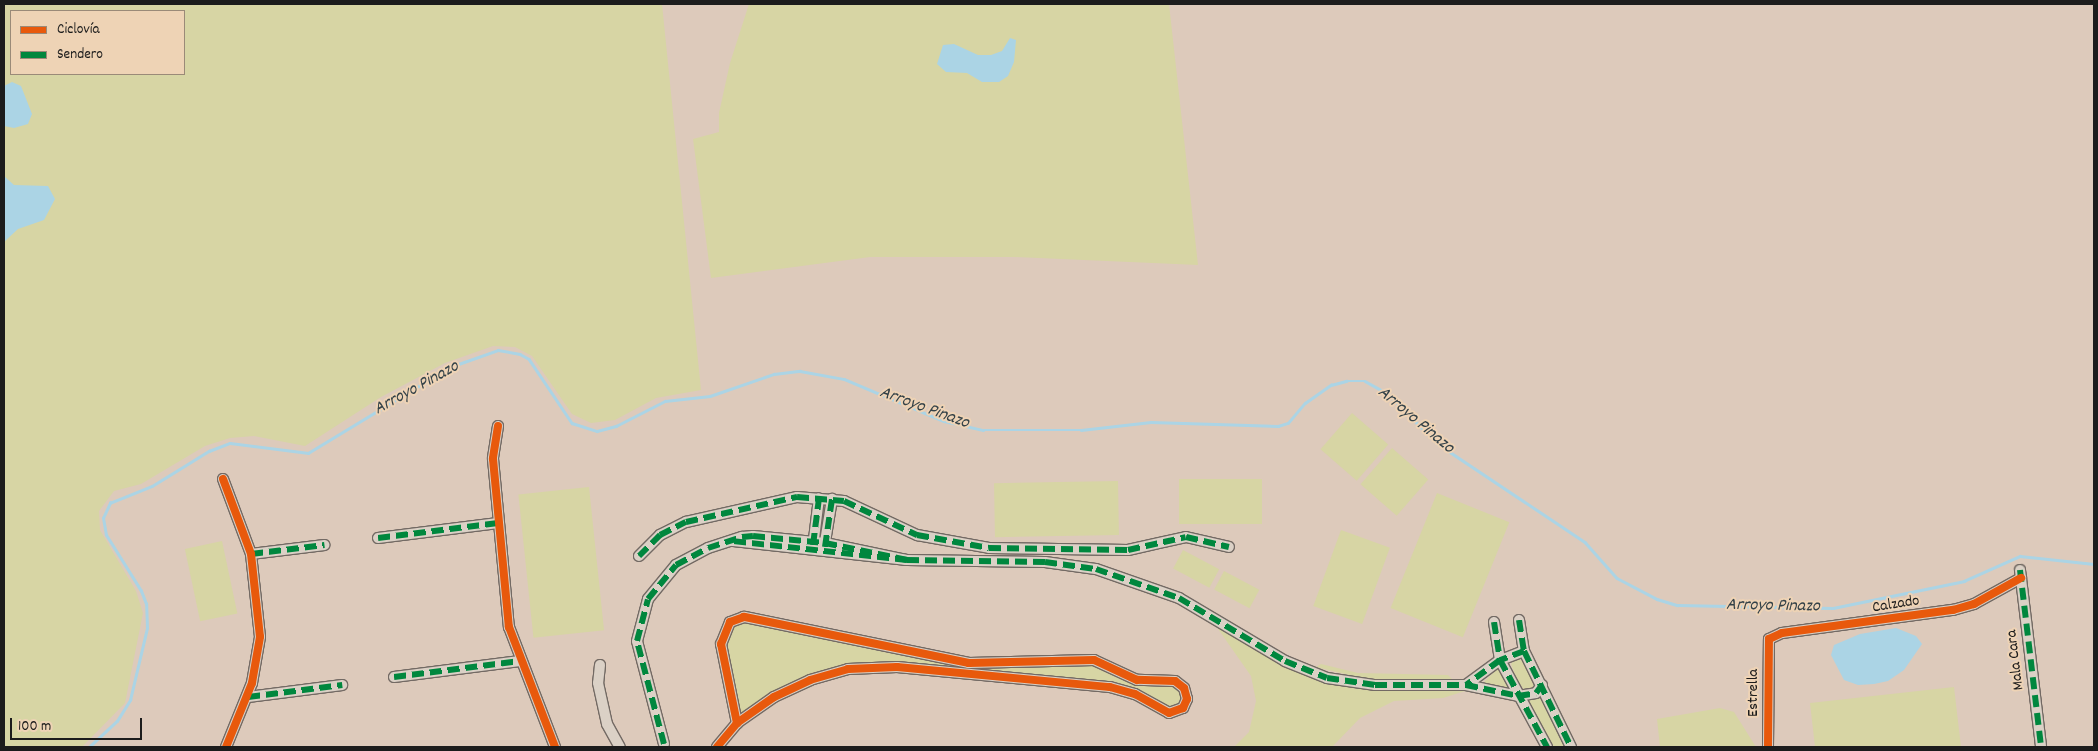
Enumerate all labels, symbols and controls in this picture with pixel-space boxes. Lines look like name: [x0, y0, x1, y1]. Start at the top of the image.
legend: [10, 10, 185, 75]
text: Ciclovía: [57, 19, 99, 41]
text: Sendero: [57, 44, 103, 66]
water label: Arroyo Pinazo: [371, 357, 463, 421]
water label: Arroyo Pinazo: [876, 383, 972, 435]
water label: Arroyo Pinazo: [1372, 383, 1458, 459]
street label: Calzado: [1871, 592, 1921, 618]
water label: Arroyo Pinazo: [1726, 595, 1820, 619]
street label: Mala Cara: [2003, 629, 2029, 691]
street label: Estrella: [1744, 669, 1764, 717]
scale bar: [12, 708, 145, 740]
text: 100 m: [18, 716, 51, 738]

